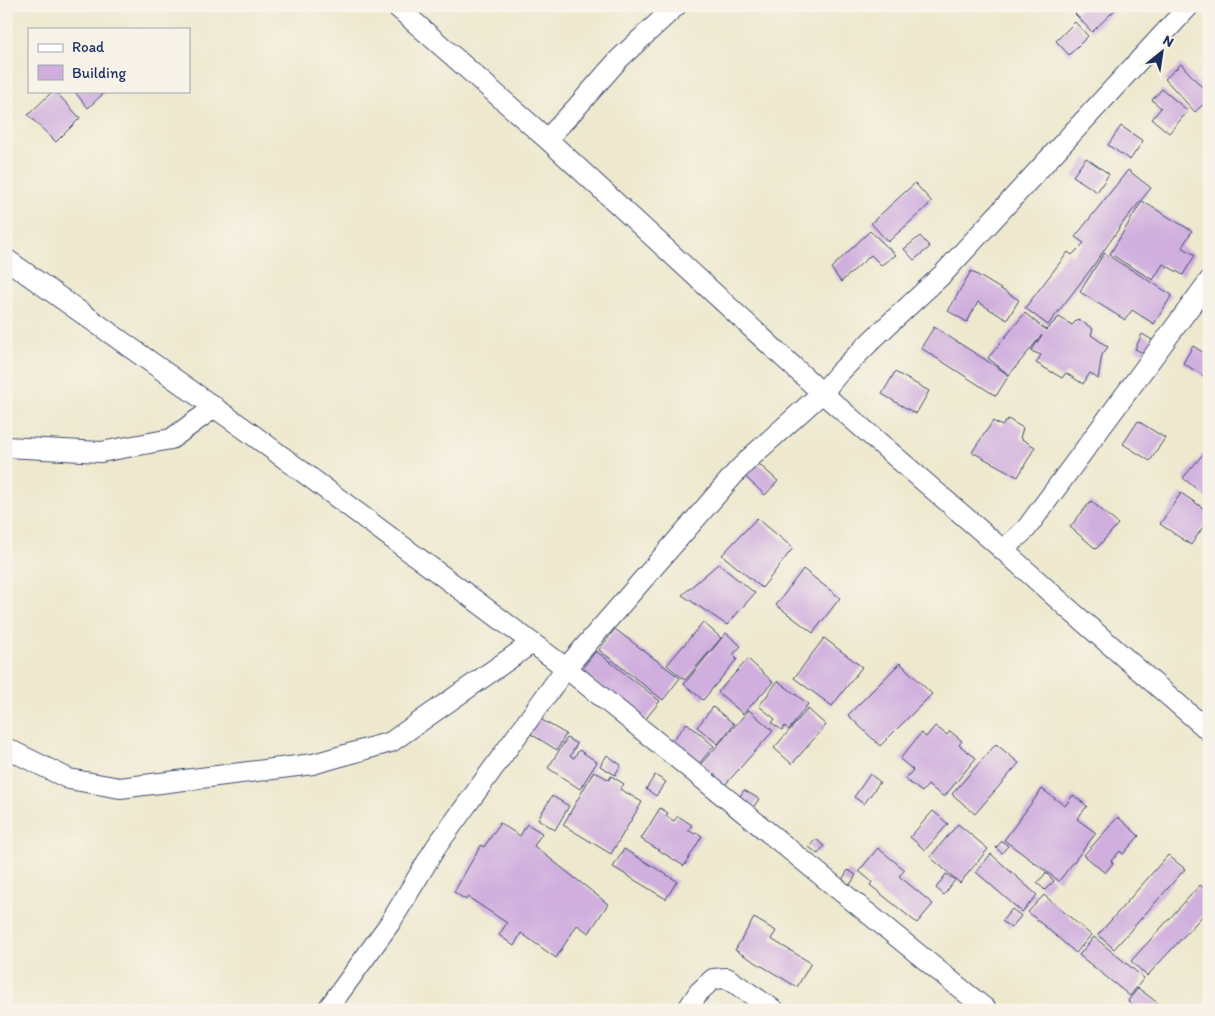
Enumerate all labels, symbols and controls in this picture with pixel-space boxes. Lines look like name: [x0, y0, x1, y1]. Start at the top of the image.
legend: [28, 28, 190, 92]
north arrow: [1138, 28, 1188, 78]
text: N: [1160, 31, 1177, 51]
text: Road: [72, 38, 105, 56]
text: Building: [72, 64, 126, 82]

